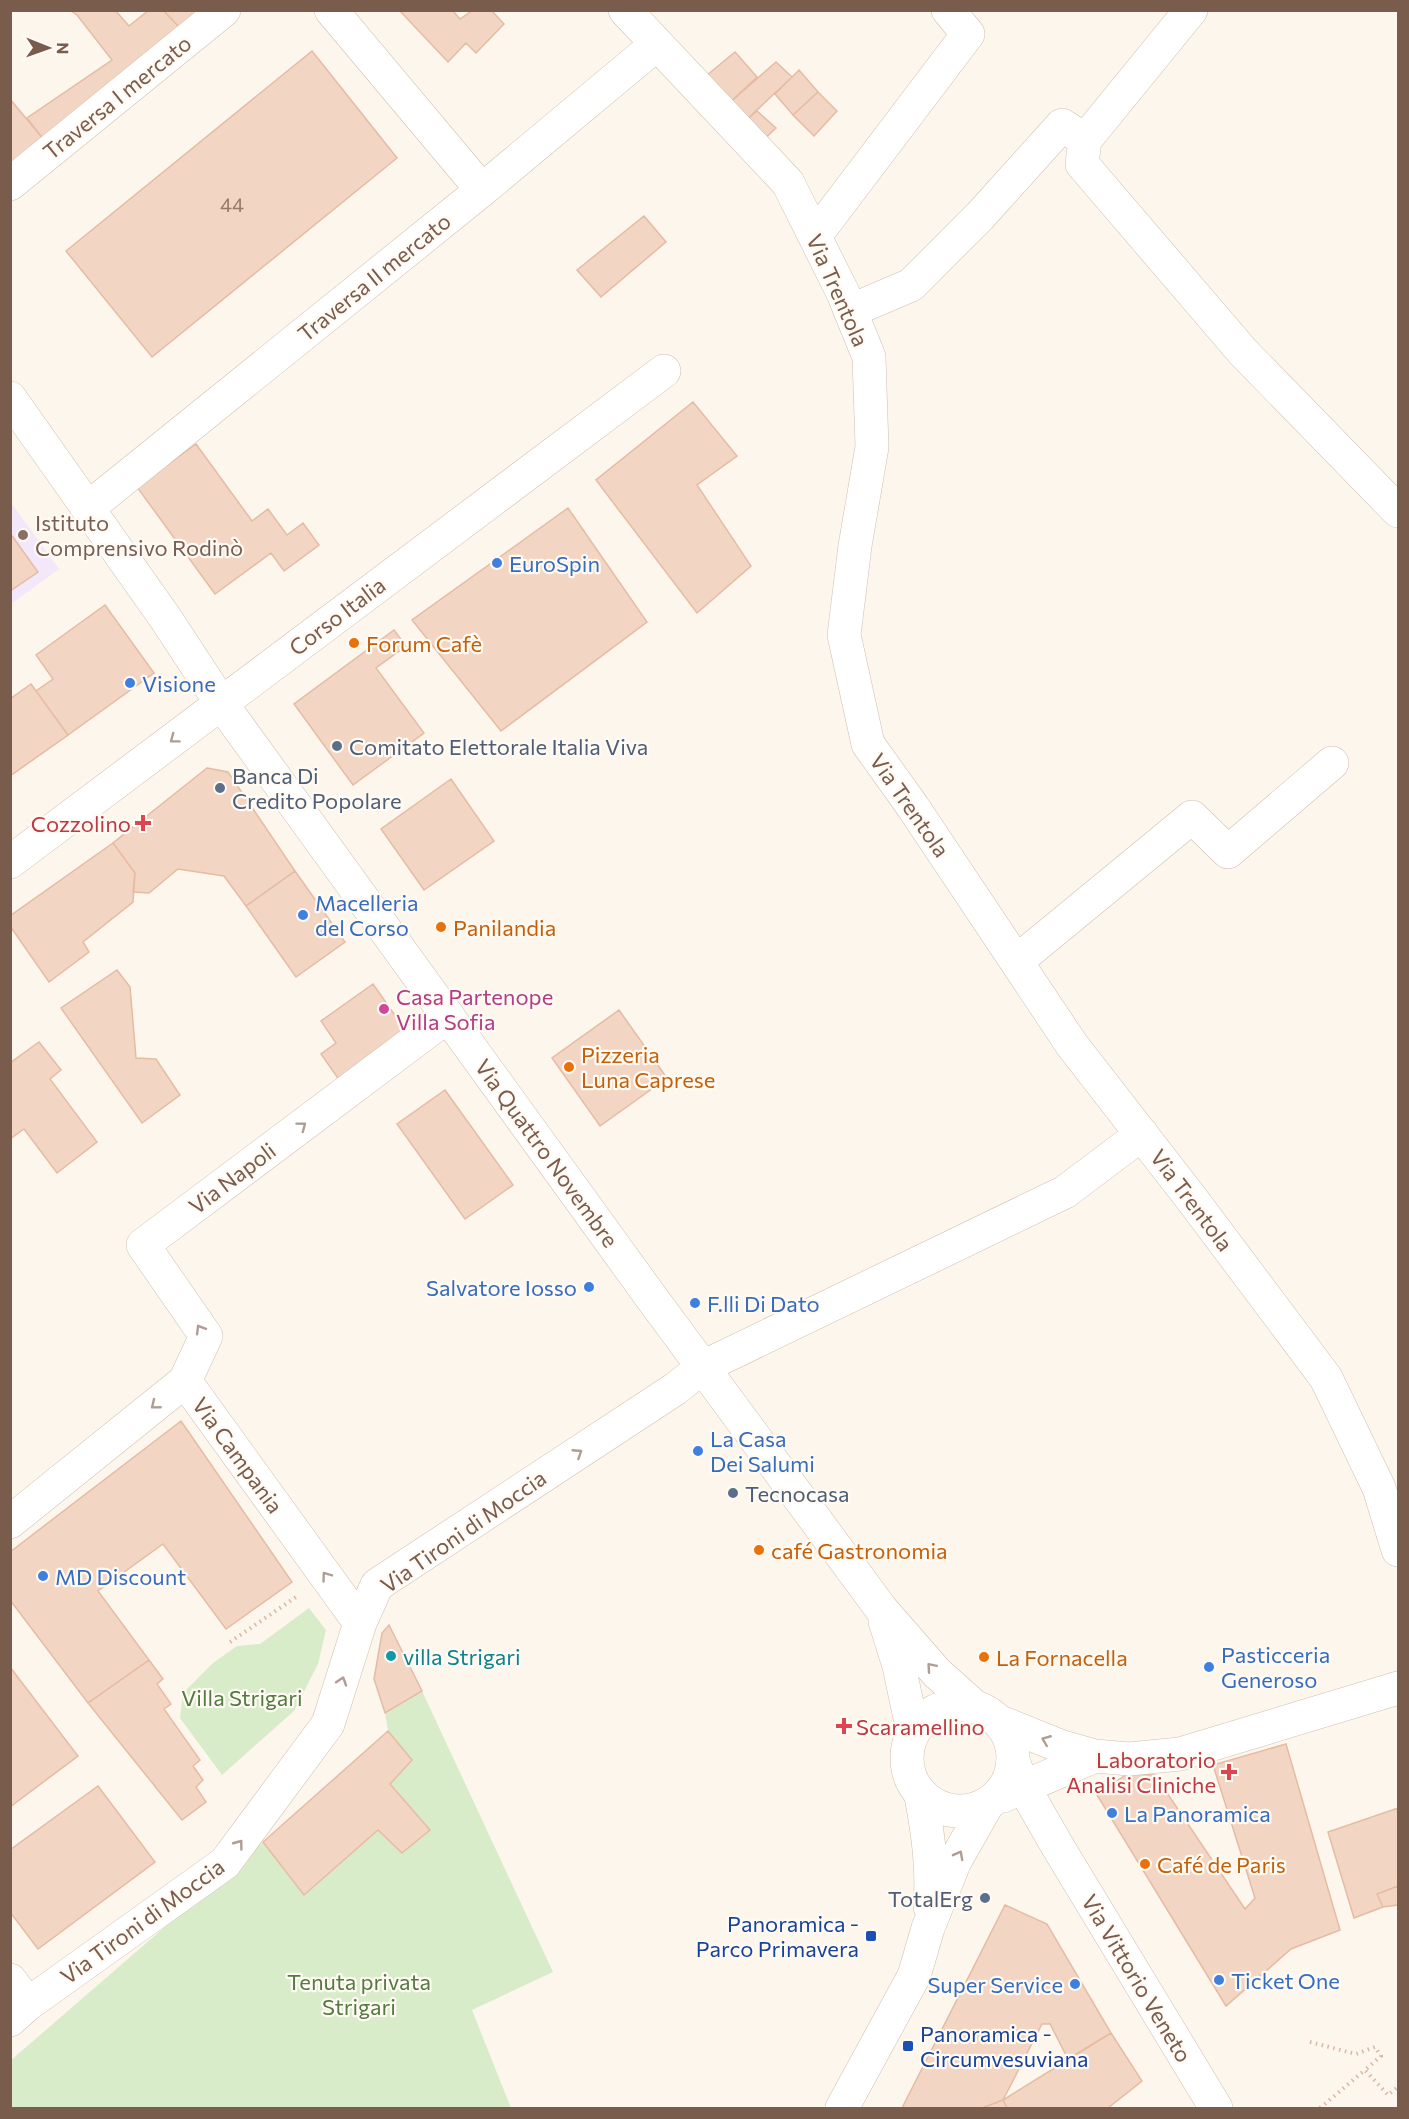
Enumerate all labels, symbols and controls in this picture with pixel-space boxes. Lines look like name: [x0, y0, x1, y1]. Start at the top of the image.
north arrow: [18, 18, 78, 78]
street label: Traversa I mercato: [38, 29, 196, 165]
text: N: [54, 42, 73, 54]
house number: 44: [220, 192, 244, 216]
street label: Traversa II mercato: [292, 207, 456, 347]
street label: Via Trentola: [801, 229, 875, 351]
place label: Istituto Comprensivo Rodinò: [35, 509, 243, 561]
marker: Istituto Comprensivo Rodinò: [16, 528, 30, 542]
place label: EuroSpin: [509, 550, 600, 577]
marker: EuroSpin: [490, 556, 504, 570]
street label: Corso Italia: [284, 571, 390, 661]
place label: Forum Cafè: [366, 630, 482, 657]
marker: Forum Cafè: [347, 636, 361, 650]
place label: Visione: [142, 670, 216, 697]
marker: Visione: [123, 676, 137, 690]
one-way arrow: [170, 731, 181, 742]
place label: Comitato Elettorale Italia Viva: [349, 733, 648, 760]
marker: Comitato Elettorale Italia Viva: [330, 739, 344, 753]
street label: Via Trentola: [864, 748, 956, 862]
place label: Banca Di Credito Popolare: [232, 762, 402, 814]
marker: Banca Di Credito Popolare: [213, 781, 227, 795]
place label: Cozzolino: [31, 810, 131, 837]
marker: Cozzolino: [136, 816, 150, 830]
place label: Macelleria del Corso: [315, 889, 419, 941]
marker: Macelleria del Corso: [296, 908, 310, 922]
place label: Panilandia: [453, 914, 556, 941]
marker: Panilandia: [434, 920, 448, 934]
place label: Casa Partenope Villa Sofia: [396, 983, 553, 1035]
marker: Casa Partenope Villa Sofia: [377, 1002, 391, 1016]
place label: Pizzeria Luna Caprese: [581, 1041, 715, 1093]
street label: Via Quattro Novembre: [470, 1054, 624, 1252]
marker: Pizzeria Luna Caprese: [562, 1060, 576, 1074]
one-way arrow: [295, 1122, 306, 1133]
street label: Via Napoli: [183, 1137, 281, 1219]
street label: Via Trentola: [1145, 1144, 1239, 1256]
place label: Salvatore Iosso: [426, 1274, 577, 1301]
marker: Salvatore Iosso: [582, 1280, 596, 1294]
place label: F.lli Di Dato: [707, 1290, 820, 1317]
marker: F.lli Di Dato: [688, 1296, 702, 1310]
one-way arrow: [196, 1324, 207, 1335]
street label: Via Campania: [187, 1392, 289, 1518]
one-way arrow: [151, 1398, 162, 1409]
place label: La Casa Dei Salumi: [710, 1425, 815, 1477]
marker: La Casa Dei Salumi: [691, 1444, 705, 1458]
one-way arrow: [571, 1449, 582, 1460]
street label: Via Tironi di Moccia: [375, 1464, 551, 1598]
place label: Tecnocasa: [745, 1480, 850, 1507]
marker: Tecnocasa: [726, 1486, 740, 1500]
place label: café Gastronomia: [771, 1537, 948, 1564]
marker: café Gastronomia: [752, 1543, 766, 1557]
place label: MD Discount: [55, 1563, 186, 1590]
marker: MD Discount: [36, 1569, 50, 1583]
one-way arrow: [322, 1571, 333, 1582]
place label: Pasticceria Generoso: [1221, 1641, 1330, 1693]
place label: villa Strigari: [403, 1643, 521, 1670]
place label: La Fornacella: [996, 1644, 1128, 1671]
marker: villa Strigari: [384, 1649, 398, 1663]
marker: La Fornacella: [977, 1650, 991, 1664]
marker: Pasticceria Generoso: [1202, 1660, 1216, 1674]
one-way arrow: [927, 1663, 938, 1673]
one-way arrow: [335, 1676, 347, 1687]
park label: Villa Strigari: [181, 1684, 303, 1711]
place label: Scaramellino: [856, 1713, 985, 1740]
marker: Scaramellino: [837, 1719, 851, 1733]
one-way arrow: [1041, 1735, 1052, 1747]
place label: Laboratorio Analisi Cliniche: [1066, 1746, 1216, 1798]
marker: Laboratorio Analisi Cliniche: [1220, 1763, 1238, 1781]
place label: La Panoramica: [1124, 1800, 1271, 1827]
marker: La Panoramica: [1105, 1806, 1119, 1820]
one-way arrow: [231, 1839, 242, 1850]
one-way arrow: [952, 1850, 963, 1861]
place label: Café de Paris: [1157, 1851, 1286, 1878]
street label: Via Tironi di Moccia: [55, 1853, 229, 1989]
marker: Café de Paris: [1138, 1857, 1152, 1871]
place label: TotalErg: [888, 1885, 973, 1912]
street label: Via Vittorio Veneto: [1076, 1889, 1198, 2067]
marker: TotalErg: [978, 1891, 992, 1905]
place label: Panoramica - Parco Primavera: [696, 1910, 859, 1962]
marker: Panoramica - Parco Primavera: [864, 1929, 878, 1943]
place label: Ticket One: [1231, 1967, 1340, 1994]
park label: Tenuta privata Strigari: [287, 1968, 431, 2020]
place label: Super Service: [927, 1971, 1063, 1998]
marker: Ticket One: [1212, 1973, 1226, 1987]
marker: Super Service: [1068, 1977, 1082, 1991]
place label: Panoramica - Circumvesuviana: [920, 2020, 1089, 2072]
marker: Panoramica - Circumvesuviana: [901, 2039, 915, 2053]

